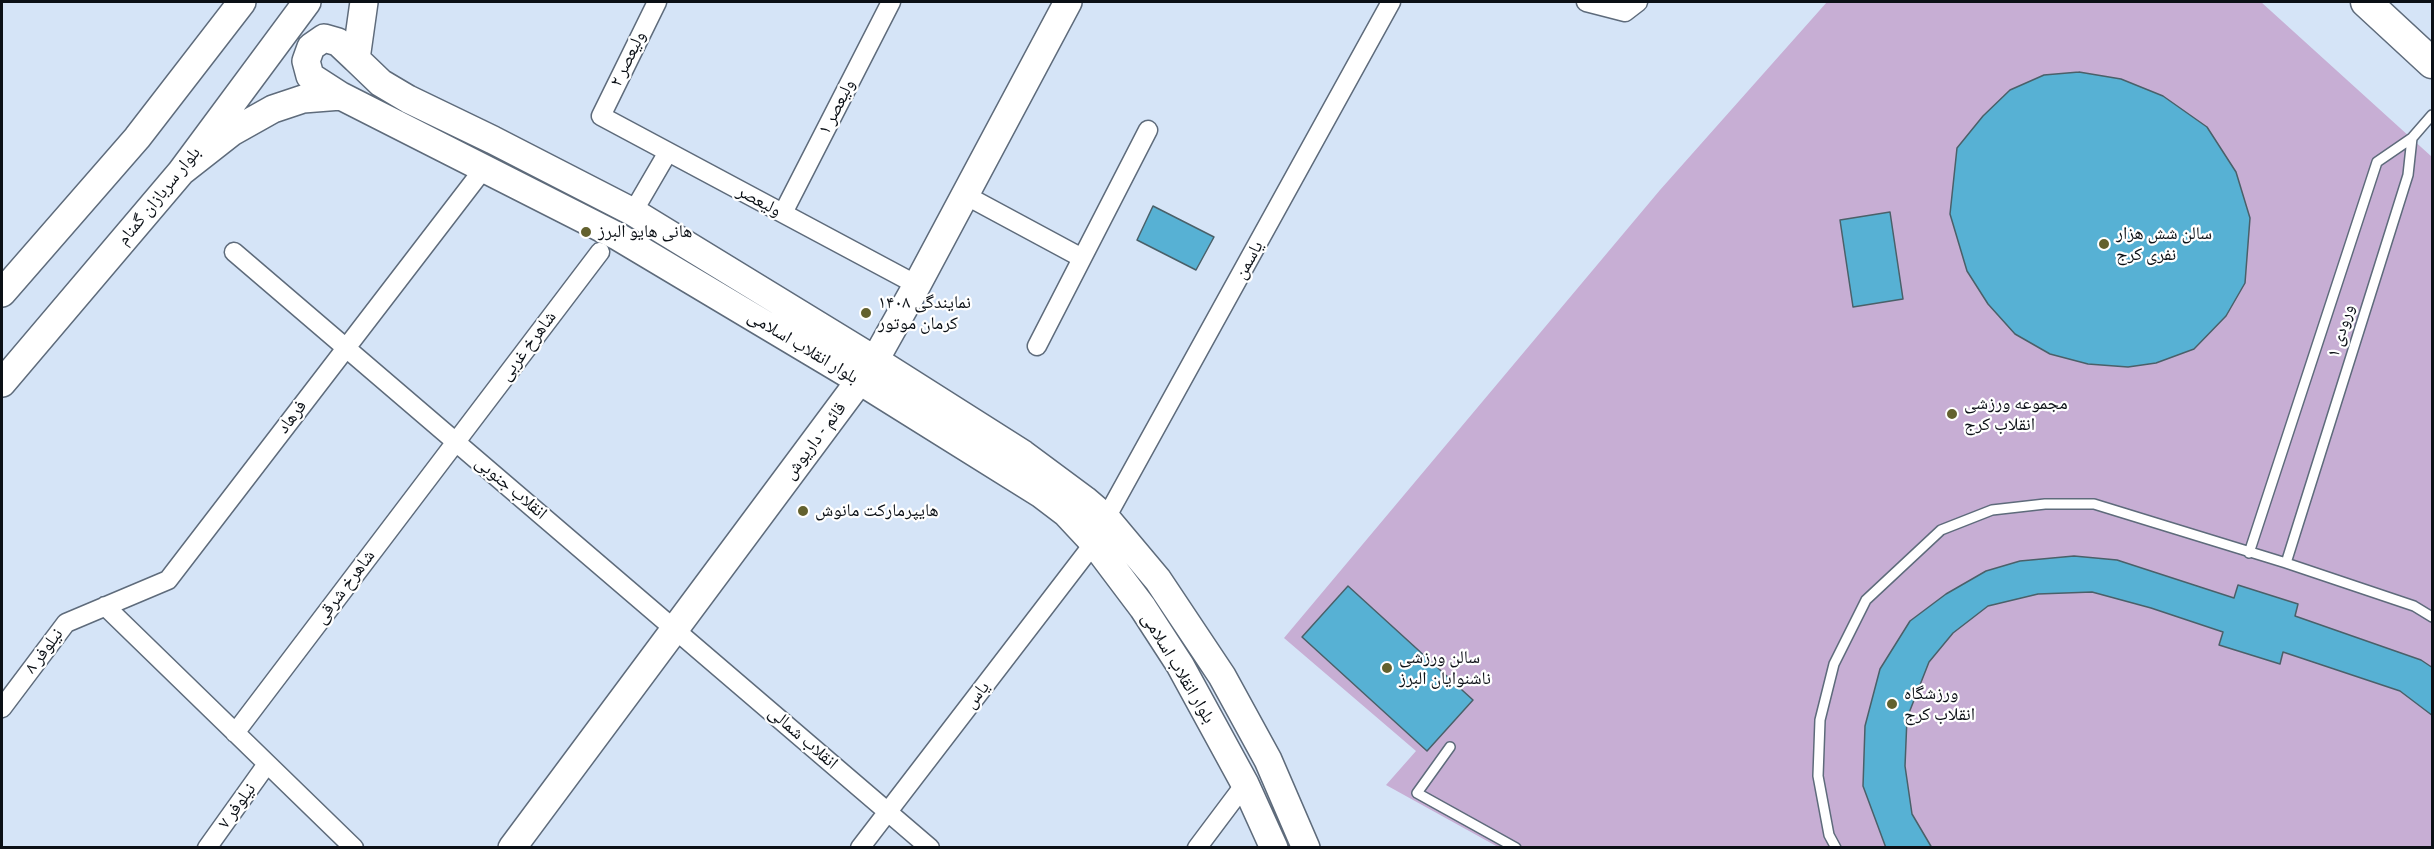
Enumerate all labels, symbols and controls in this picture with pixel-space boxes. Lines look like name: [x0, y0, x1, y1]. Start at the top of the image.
street label: ولیعصر ۲: [605, 28, 651, 90]
street label: ولیعصر ۱: [814, 76, 860, 138]
street label: بلوار سربازان گمنام: [113, 142, 205, 250]
street label: ولیعصر: [733, 180, 785, 222]
place label: هانی هایو البرز: [598, 221, 693, 243]
place label: سالن شش هزار نفری کرج: [2116, 223, 2212, 266]
marker: هانی هایو البرز: [579, 225, 593, 239]
street label: یاسمن: [1230, 237, 1268, 283]
marker: سالن شش هزار نفری کرج: [2097, 237, 2111, 251]
place label: نمایندگی ۱۴۰۸ کرمان موتور: [878, 292, 971, 334]
street label: ورودی ۱: [2323, 302, 2359, 360]
street label: بلوار انقلاب اسلامی: [744, 305, 862, 389]
marker: نمایندگی ۱۴۰۸ کرمان موتور: [859, 306, 873, 320]
street label: شاهرخ غربی: [495, 307, 561, 385]
place label: مجموعه ورزشی انقلاب کرج: [1964, 393, 2068, 436]
street label: فرهاد: [273, 396, 311, 438]
street label: قائم - داریوش: [779, 398, 851, 484]
marker: مجموعه ورزشی انقلاب کرج: [1945, 407, 1959, 421]
street label: انقلاب جنوبی: [471, 452, 551, 524]
place label: هایپرمارکت مانوش: [815, 500, 939, 522]
marker: هایپرمارکت مانوش: [796, 504, 810, 518]
street label: شاهرخ شرقی: [310, 546, 380, 628]
street label: بلوار انقلاب اسلامی: [1136, 609, 1220, 727]
street label: نیلوفر ۸: [20, 624, 68, 678]
place label: سالن ورزشی ناشنوایان البرز: [1399, 647, 1491, 690]
marker: سالن ورزشی ناشنوایان البرز: [1380, 661, 1394, 675]
street label: یاس: [960, 677, 994, 713]
place label: ورزشگاه انقلاب کرج: [1904, 683, 1975, 726]
marker: ورزشگاه انقلاب کرج: [1885, 697, 1899, 711]
street label: انقلاب شمالی: [764, 702, 842, 774]
street label: نیلوفر ۷: [213, 779, 261, 833]

